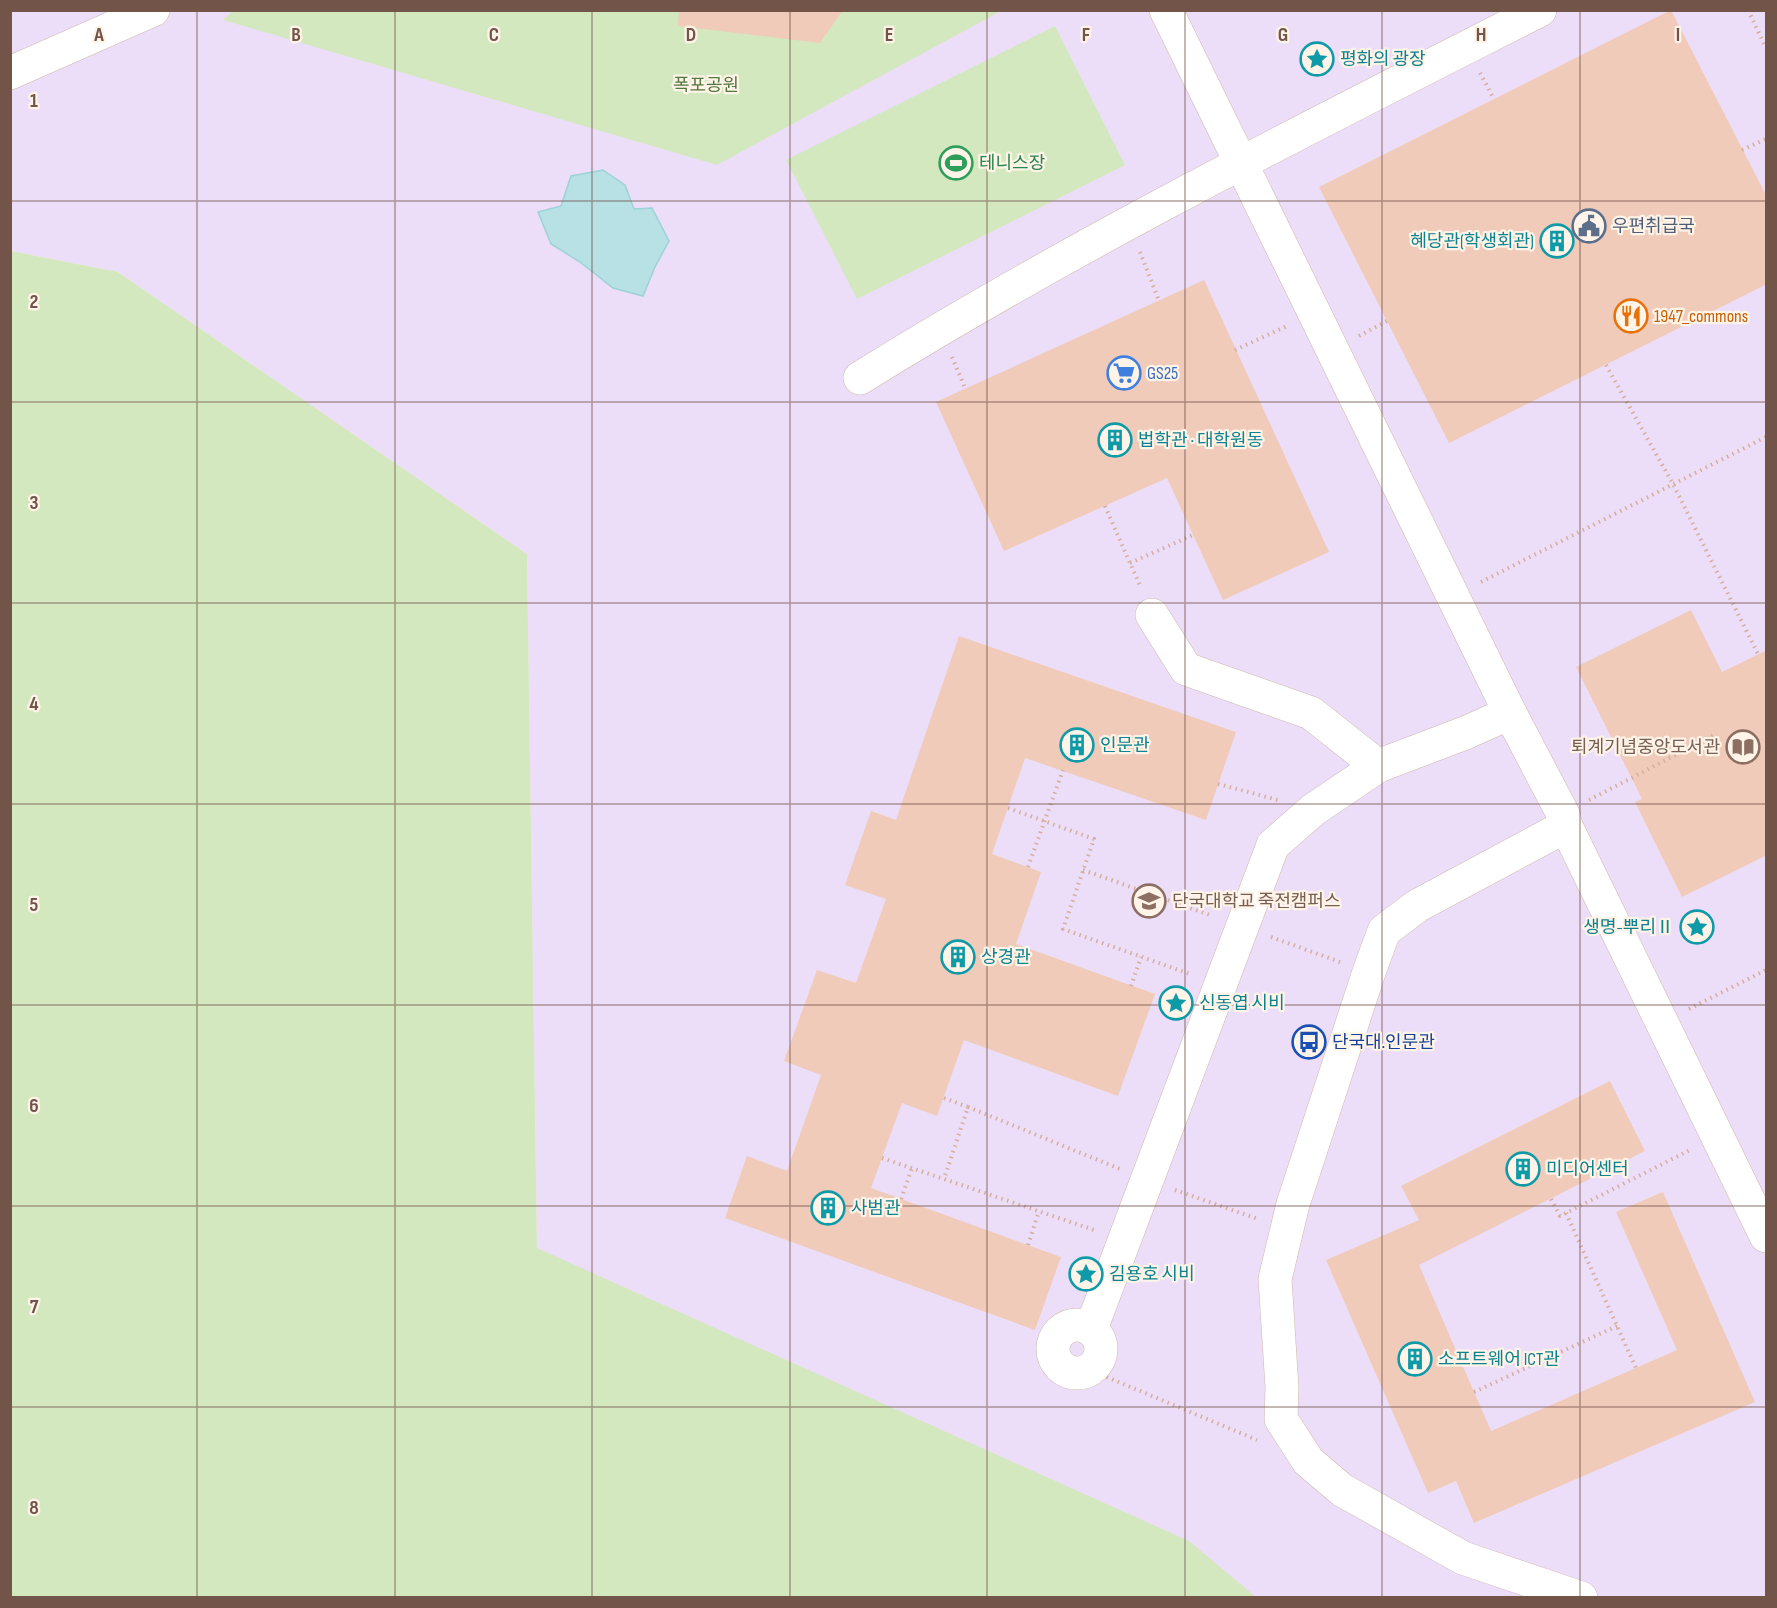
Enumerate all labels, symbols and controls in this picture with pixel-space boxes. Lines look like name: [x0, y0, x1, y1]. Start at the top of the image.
text: A: [93, 23, 104, 47]
text: B: [291, 23, 301, 47]
text: C: [489, 23, 499, 47]
text: D: [686, 23, 696, 47]
text: E: [885, 23, 893, 47]
text: F: [1082, 23, 1090, 47]
text: G: [1278, 23, 1288, 47]
text: H: [1476, 23, 1486, 47]
text: I: [1676, 23, 1680, 47]
place icon: 평화의 광장: [1299, 41, 1335, 77]
place label: 평화의 광장: [1340, 49, 1426, 70]
park label: 폭포공원: [673, 75, 739, 96]
text: 1: [30, 89, 38, 113]
sports icon: 테니스장: [938, 145, 974, 181]
place label: 테니스장: [979, 153, 1045, 174]
public building icon: 우편취급국: [1571, 208, 1607, 244]
place label: 우편취급국: [1612, 216, 1695, 237]
building icon: 혜당관(학생회관): [1539, 223, 1575, 259]
place label: 혜당관(학생회관): [1410, 231, 1534, 252]
text: 2: [30, 290, 38, 314]
restaurant icon: 1947_commons: [1613, 298, 1649, 334]
place label: 1947_commons: [1654, 306, 1748, 327]
supermarket icon: GS25: [1106, 355, 1142, 391]
place label: GS25: [1147, 363, 1178, 384]
building icon: 법학관 · 대학원동: [1097, 422, 1133, 458]
place label: 법학관 · 대학원동: [1138, 430, 1263, 451]
text: 3: [30, 491, 39, 515]
text: 4: [29, 692, 39, 716]
building icon: 인문관: [1059, 727, 1095, 763]
library icon: 퇴계기념중앙도서관: [1725, 729, 1761, 765]
place label: 인문관: [1100, 735, 1150, 756]
place label: 퇴계기념중앙도서관: [1571, 737, 1720, 758]
school or university icon: 단국대학교 죽전캠퍼스: [1131, 883, 1167, 919]
place label: 단국대학교 죽전캠퍼스: [1172, 891, 1340, 912]
text: 5: [30, 893, 39, 917]
place icon: 생명-뿌리Ⅱ: [1679, 909, 1715, 945]
place label: 생명-뿌리Ⅱ: [1583, 917, 1674, 938]
building icon: 상경관: [940, 939, 976, 975]
place label: 상경관: [981, 947, 1031, 968]
place icon: 신동엽 시비: [1158, 985, 1194, 1021]
place label: 신동엽 시비: [1199, 993, 1285, 1014]
bus stop icon: 단국대.인문관: [1291, 1024, 1327, 1060]
place label: 단국대.인문관: [1332, 1032, 1435, 1053]
text: 6: [29, 1094, 39, 1118]
building icon: 미디어센터: [1505, 1151, 1541, 1187]
place label: 미디어센터: [1546, 1159, 1629, 1180]
building icon: 사범관: [810, 1190, 846, 1226]
place label: 사범관: [851, 1198, 901, 1219]
place icon: 김용호 시비: [1068, 1256, 1104, 1292]
place label: 김용호 시비: [1109, 1264, 1195, 1285]
text: 7: [30, 1295, 39, 1319]
building icon: 소프트웨어 ICT관: [1397, 1341, 1433, 1377]
place label: 소프트웨어 ICT관: [1438, 1349, 1560, 1370]
text: 8: [29, 1496, 39, 1520]

